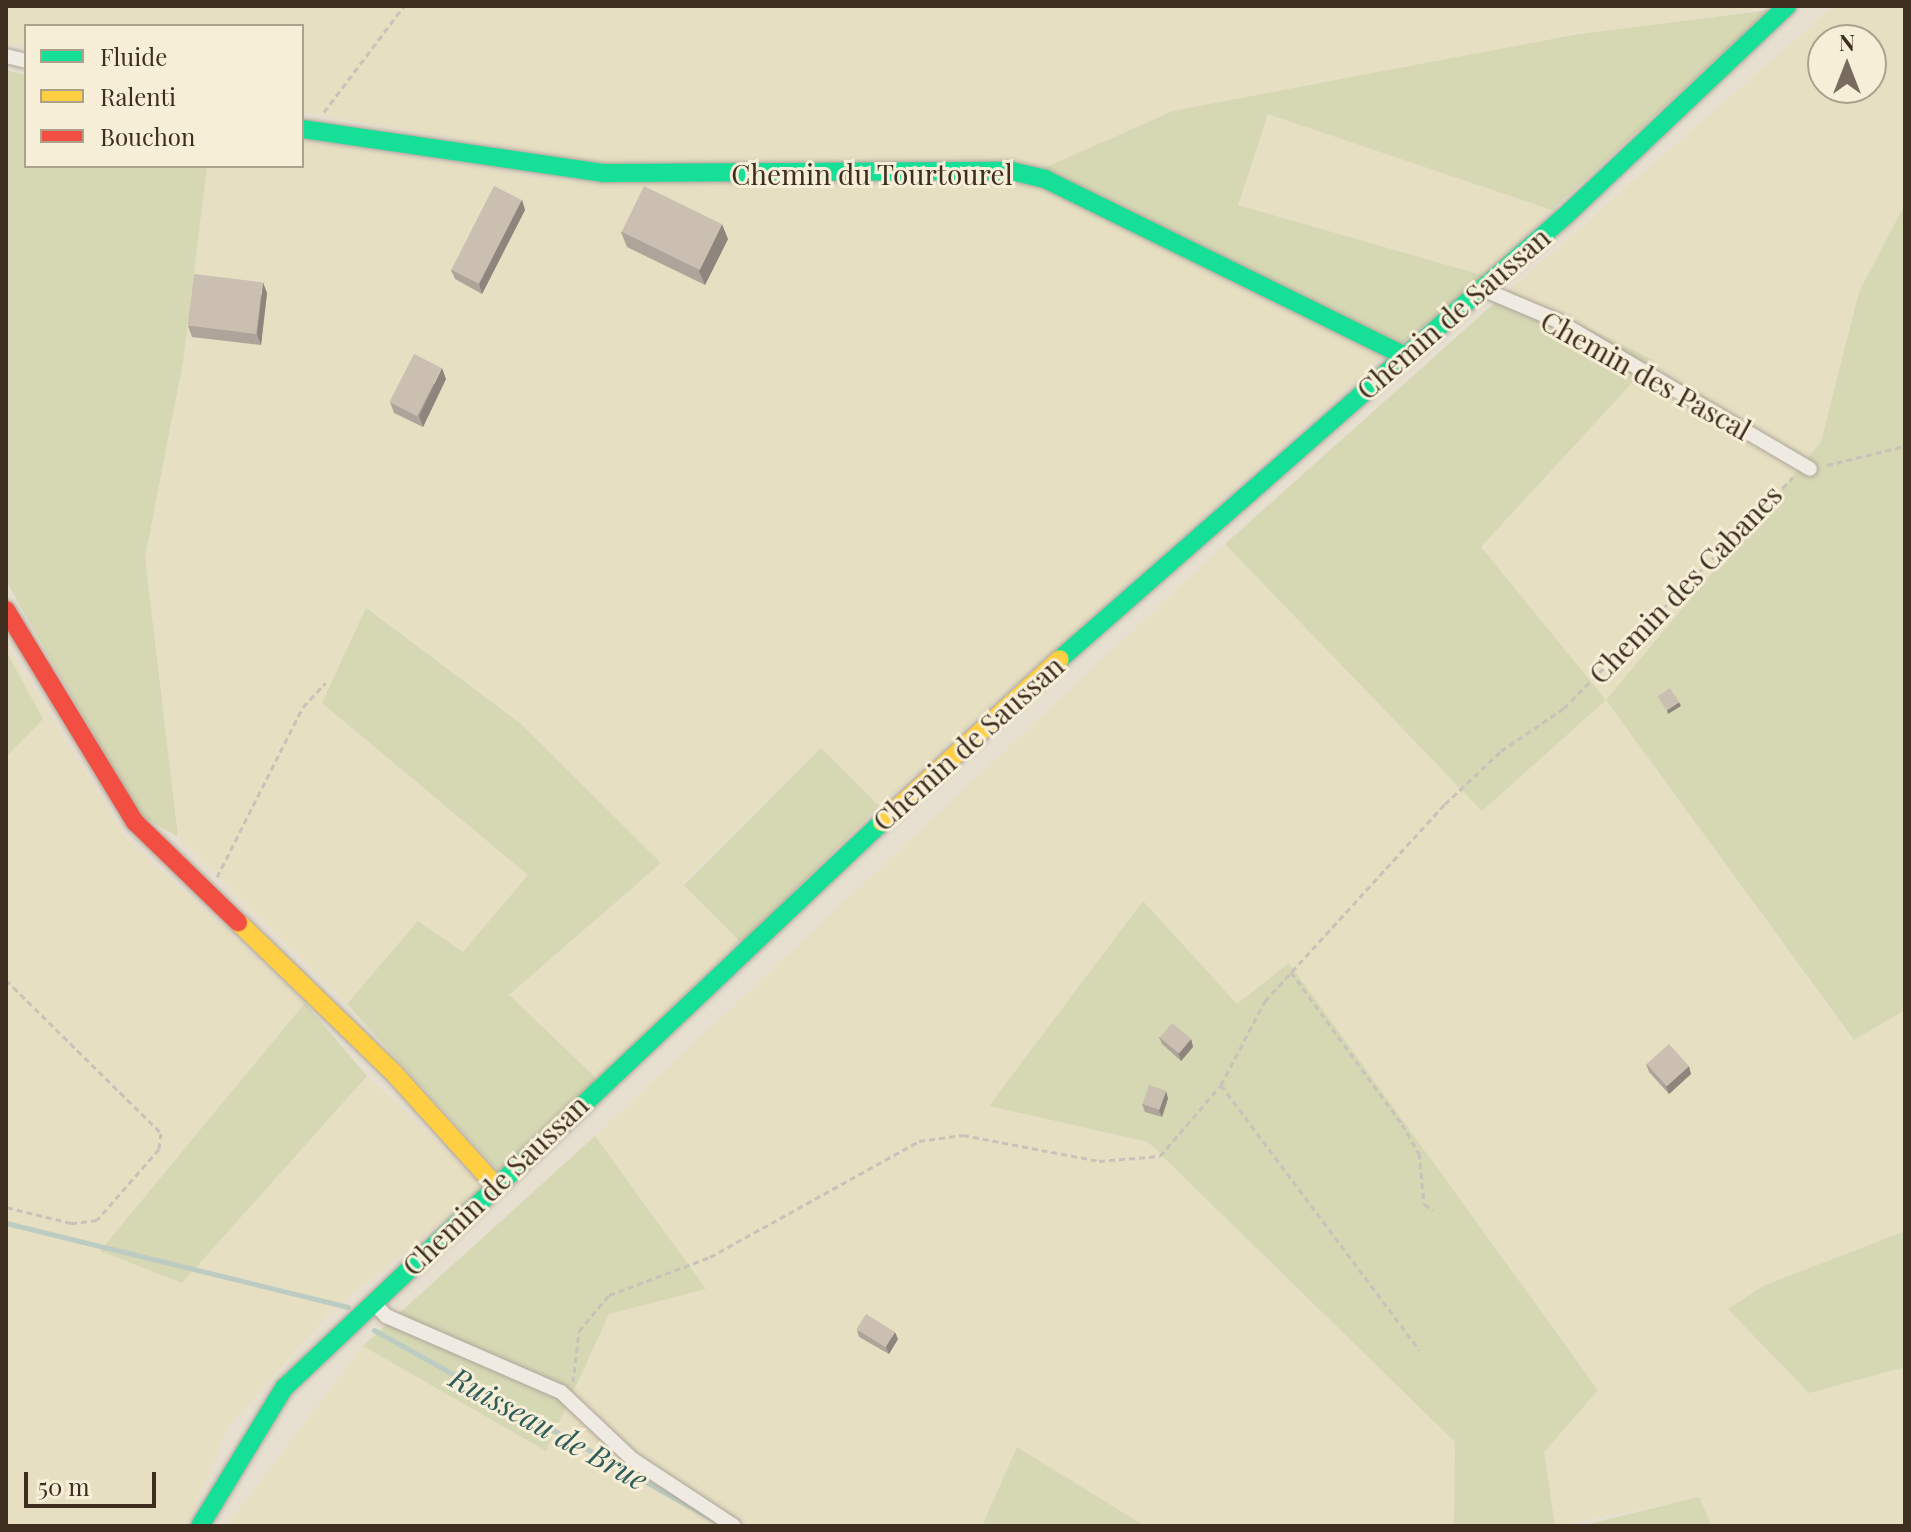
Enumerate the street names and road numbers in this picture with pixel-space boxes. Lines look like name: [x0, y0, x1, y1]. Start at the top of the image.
street label: Chemin du Tourtourel: [731, 157, 1013, 191]
street label: Chemin de Saussan: [1349, 220, 1557, 406]
street label: Chemin des Pascal: [1535, 303, 1757, 447]
street label: Chemin des Cabanes: [1582, 478, 1788, 690]
street label: Chemin de Saussan: [866, 649, 1070, 837]
street label: Chemin de Saussan: [395, 1088, 595, 1282]

